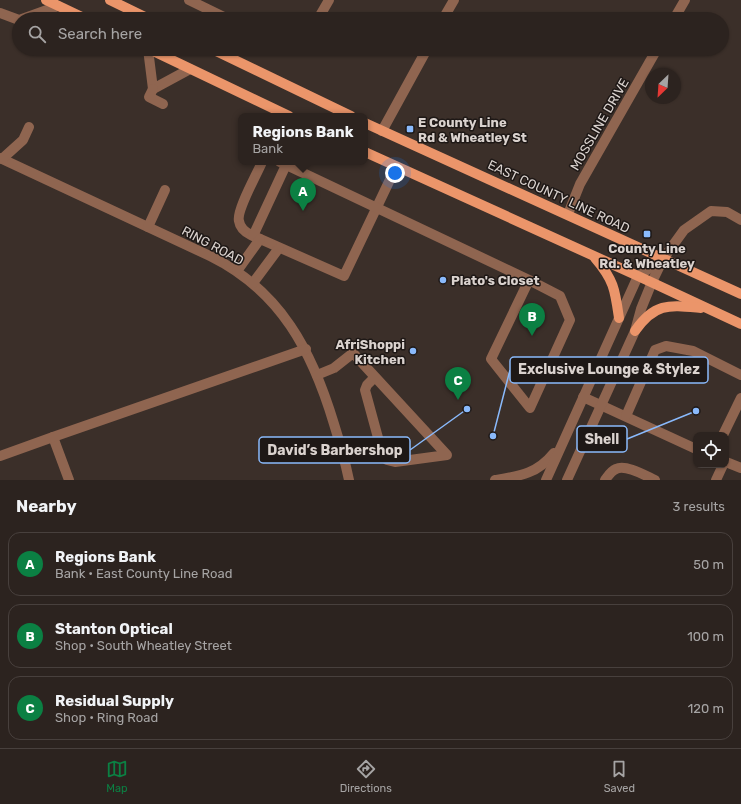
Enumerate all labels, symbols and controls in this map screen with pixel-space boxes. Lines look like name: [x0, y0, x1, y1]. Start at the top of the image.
search box: [12, 12, 729, 56]
icon: search: [26, 23, 48, 45]
text: Search here: [58, 25, 142, 43]
north arrow: [645, 68, 681, 104]
street label: MOSSLINE DRIVE: [567, 76, 632, 173]
popup: [238, 113, 368, 165]
place label: E County Line Rd & Wheatley St: [418, 115, 527, 145]
text: Regions Bank: [252, 123, 354, 141]
marker: E County Line Rd & Wheatley St: [405, 124, 415, 134]
text: Bank: [252, 141, 283, 156]
street label: EAST COUNTY LINE ROAD: [485, 157, 632, 236]
your location: [385, 163, 405, 183]
pin: A: [290, 178, 316, 211]
street label: RING ROAD: [179, 223, 246, 268]
marker: County Line Rd. & Wheatley: [642, 229, 652, 239]
place label: County Line Rd. & Wheatley: [599, 241, 695, 271]
place label: Plato's Closet: [451, 273, 539, 288]
marker: Plato's Closet: [438, 275, 448, 285]
pin: B: [519, 303, 545, 336]
place label: AfriShoppi Kitchen: [335, 337, 405, 367]
marker: AfriShoppi Kitchen: [408, 346, 418, 356]
callout: Exclusive Lounge & Stylez: [510, 357, 708, 383]
text: Exclusive Lounge & Stylez: [518, 361, 700, 378]
pin: C: [445, 367, 471, 400]
callout: Shell: [577, 426, 627, 452]
text: Shell: [585, 431, 619, 448]
map controls: [693, 432, 729, 468]
button: locate: [693, 432, 729, 468]
callout: David’s Barbershop: [259, 437, 410, 463]
text: David’s Barbershop: [267, 442, 403, 459]
text: Nearby: [16, 496, 77, 516]
text: 3 results: [673, 499, 725, 514]
text: Regions Bank: [55, 548, 156, 566]
text: A: [25, 557, 35, 572]
text: 50 m: [693, 557, 724, 572]
text: Bank · East County Line Road: [55, 566, 232, 581]
text: Stanton Optical: [55, 620, 173, 638]
text: B: [25, 629, 35, 644]
text: 100 m: [687, 629, 724, 644]
text: Shop · South Wheatley Street: [55, 638, 232, 653]
text: Residual Supply: [55, 692, 174, 710]
text: C: [25, 701, 35, 716]
text: 120 m: [688, 701, 724, 716]
text: Shop · Ring Road: [55, 710, 158, 725]
tab: Map: [106, 758, 128, 795]
tab: Directions: [340, 758, 392, 795]
tab: Saved: [604, 758, 635, 795]

